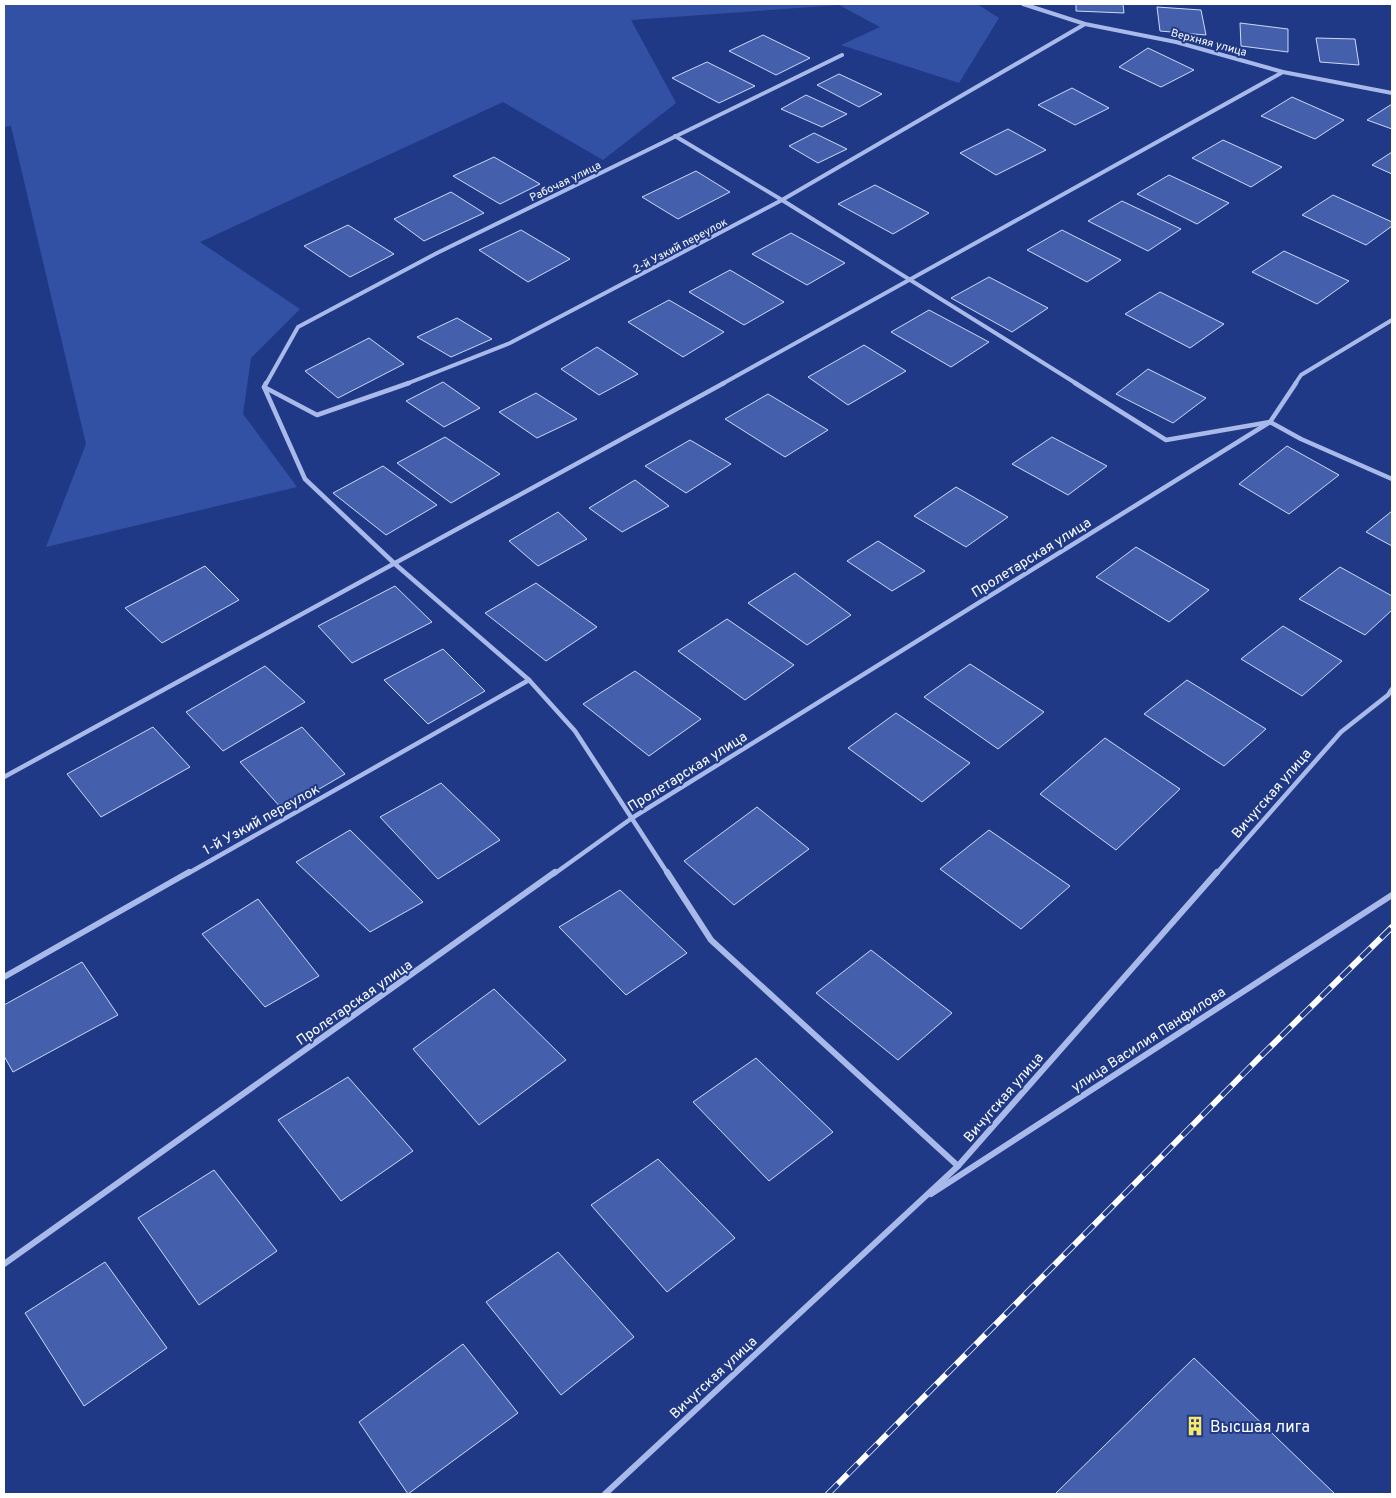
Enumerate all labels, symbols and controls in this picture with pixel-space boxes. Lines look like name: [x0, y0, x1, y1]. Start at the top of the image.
street label: Верхняя улица: [1169, 26, 1249, 60]
street label: Рабочая улица: [527, 158, 604, 205]
street label: 2-й Узкий переулок: [631, 215, 730, 277]
street label: Пролетарская улица: [969, 515, 1095, 602]
street label: Пролетарская улица: [625, 729, 751, 816]
street label: Вичугская улица: [1229, 746, 1316, 842]
street label: 1-й Узкий переулок: [200, 781, 323, 859]
street label: Пролетарская улица: [294, 957, 416, 1050]
street label: улица Василия Панфилова: [1068, 984, 1229, 1097]
street label: Вичугская улица: [961, 1050, 1048, 1146]
street label: Вичугская улица: [667, 1333, 761, 1423]
building icon: Высшая лига: [1184, 1415, 1206, 1437]
place label: Высшая лига: [1210, 1418, 1310, 1438]

